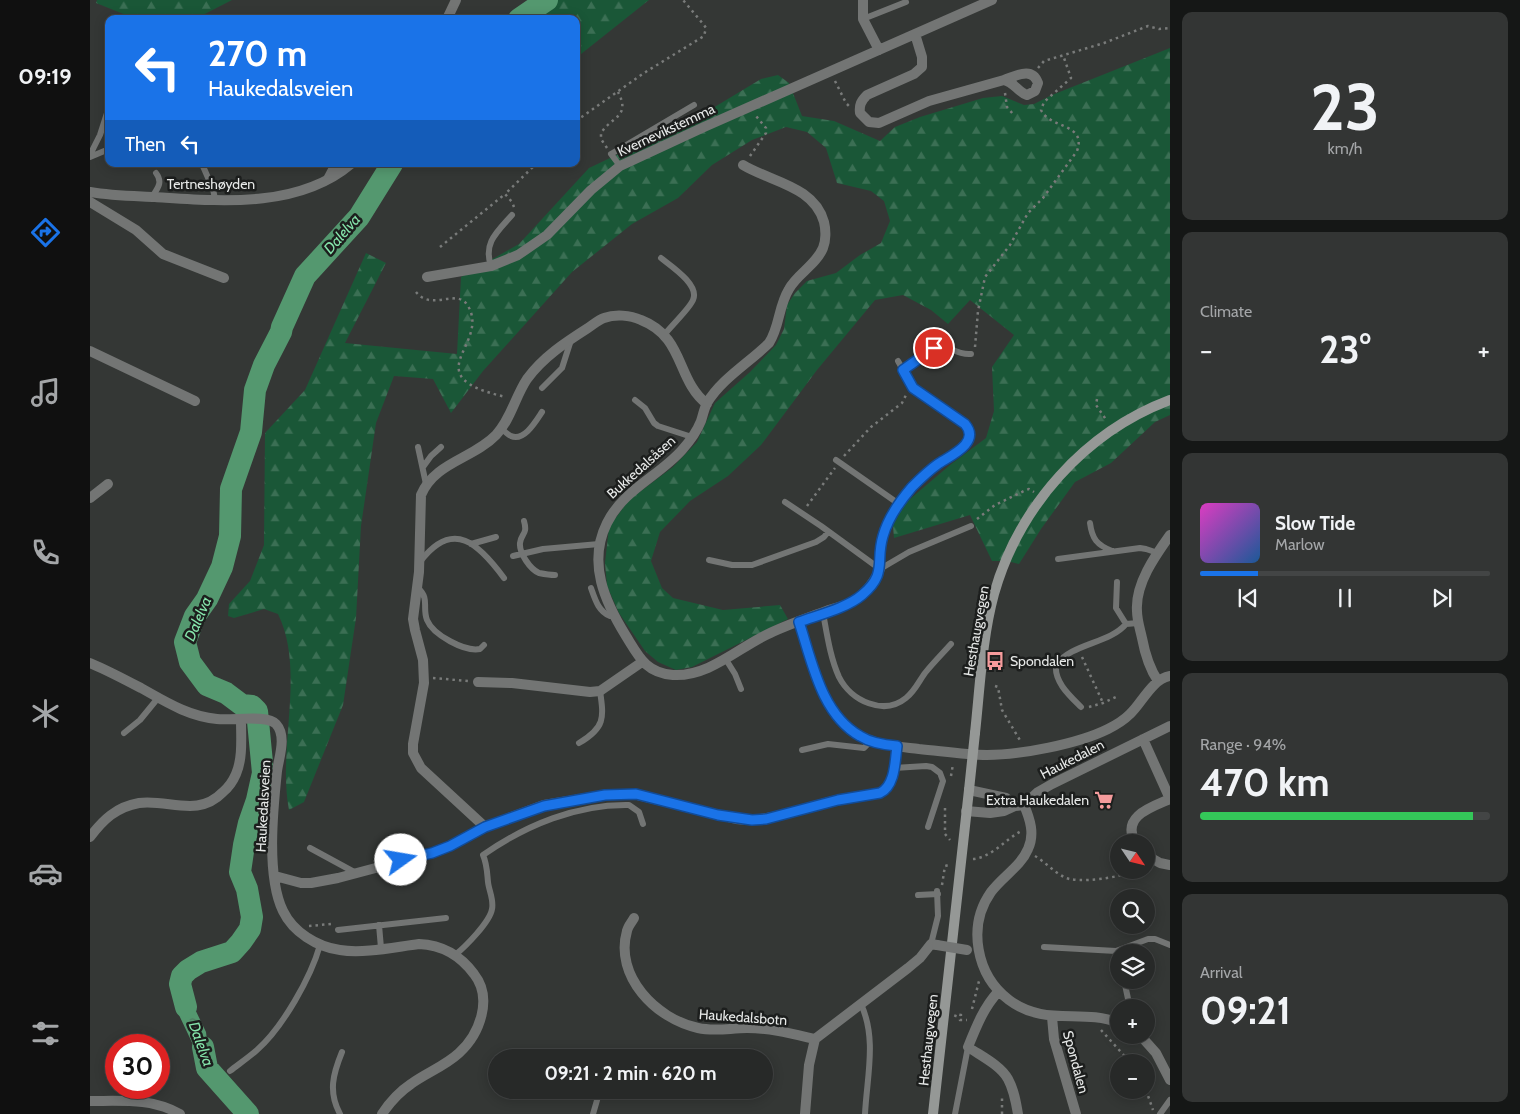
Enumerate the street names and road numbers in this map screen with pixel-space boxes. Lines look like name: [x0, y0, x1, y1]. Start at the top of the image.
street label: Kvernevikstemma: [614, 99, 718, 160]
street label: Tertneshøyden: [167, 175, 255, 193]
street label: Bukkedalsåsen: [603, 431, 679, 503]
street label: Hesthaugvegen: [959, 584, 993, 678]
street label: Haukedalen: [1037, 735, 1107, 783]
street label: Haukedalsveien: [252, 759, 274, 853]
street label: Hesthaugvegen: [914, 993, 942, 1087]
street label: Haukedalsbotn: [698, 1005, 788, 1029]
street label: Spondalen: [1059, 1029, 1093, 1095]

